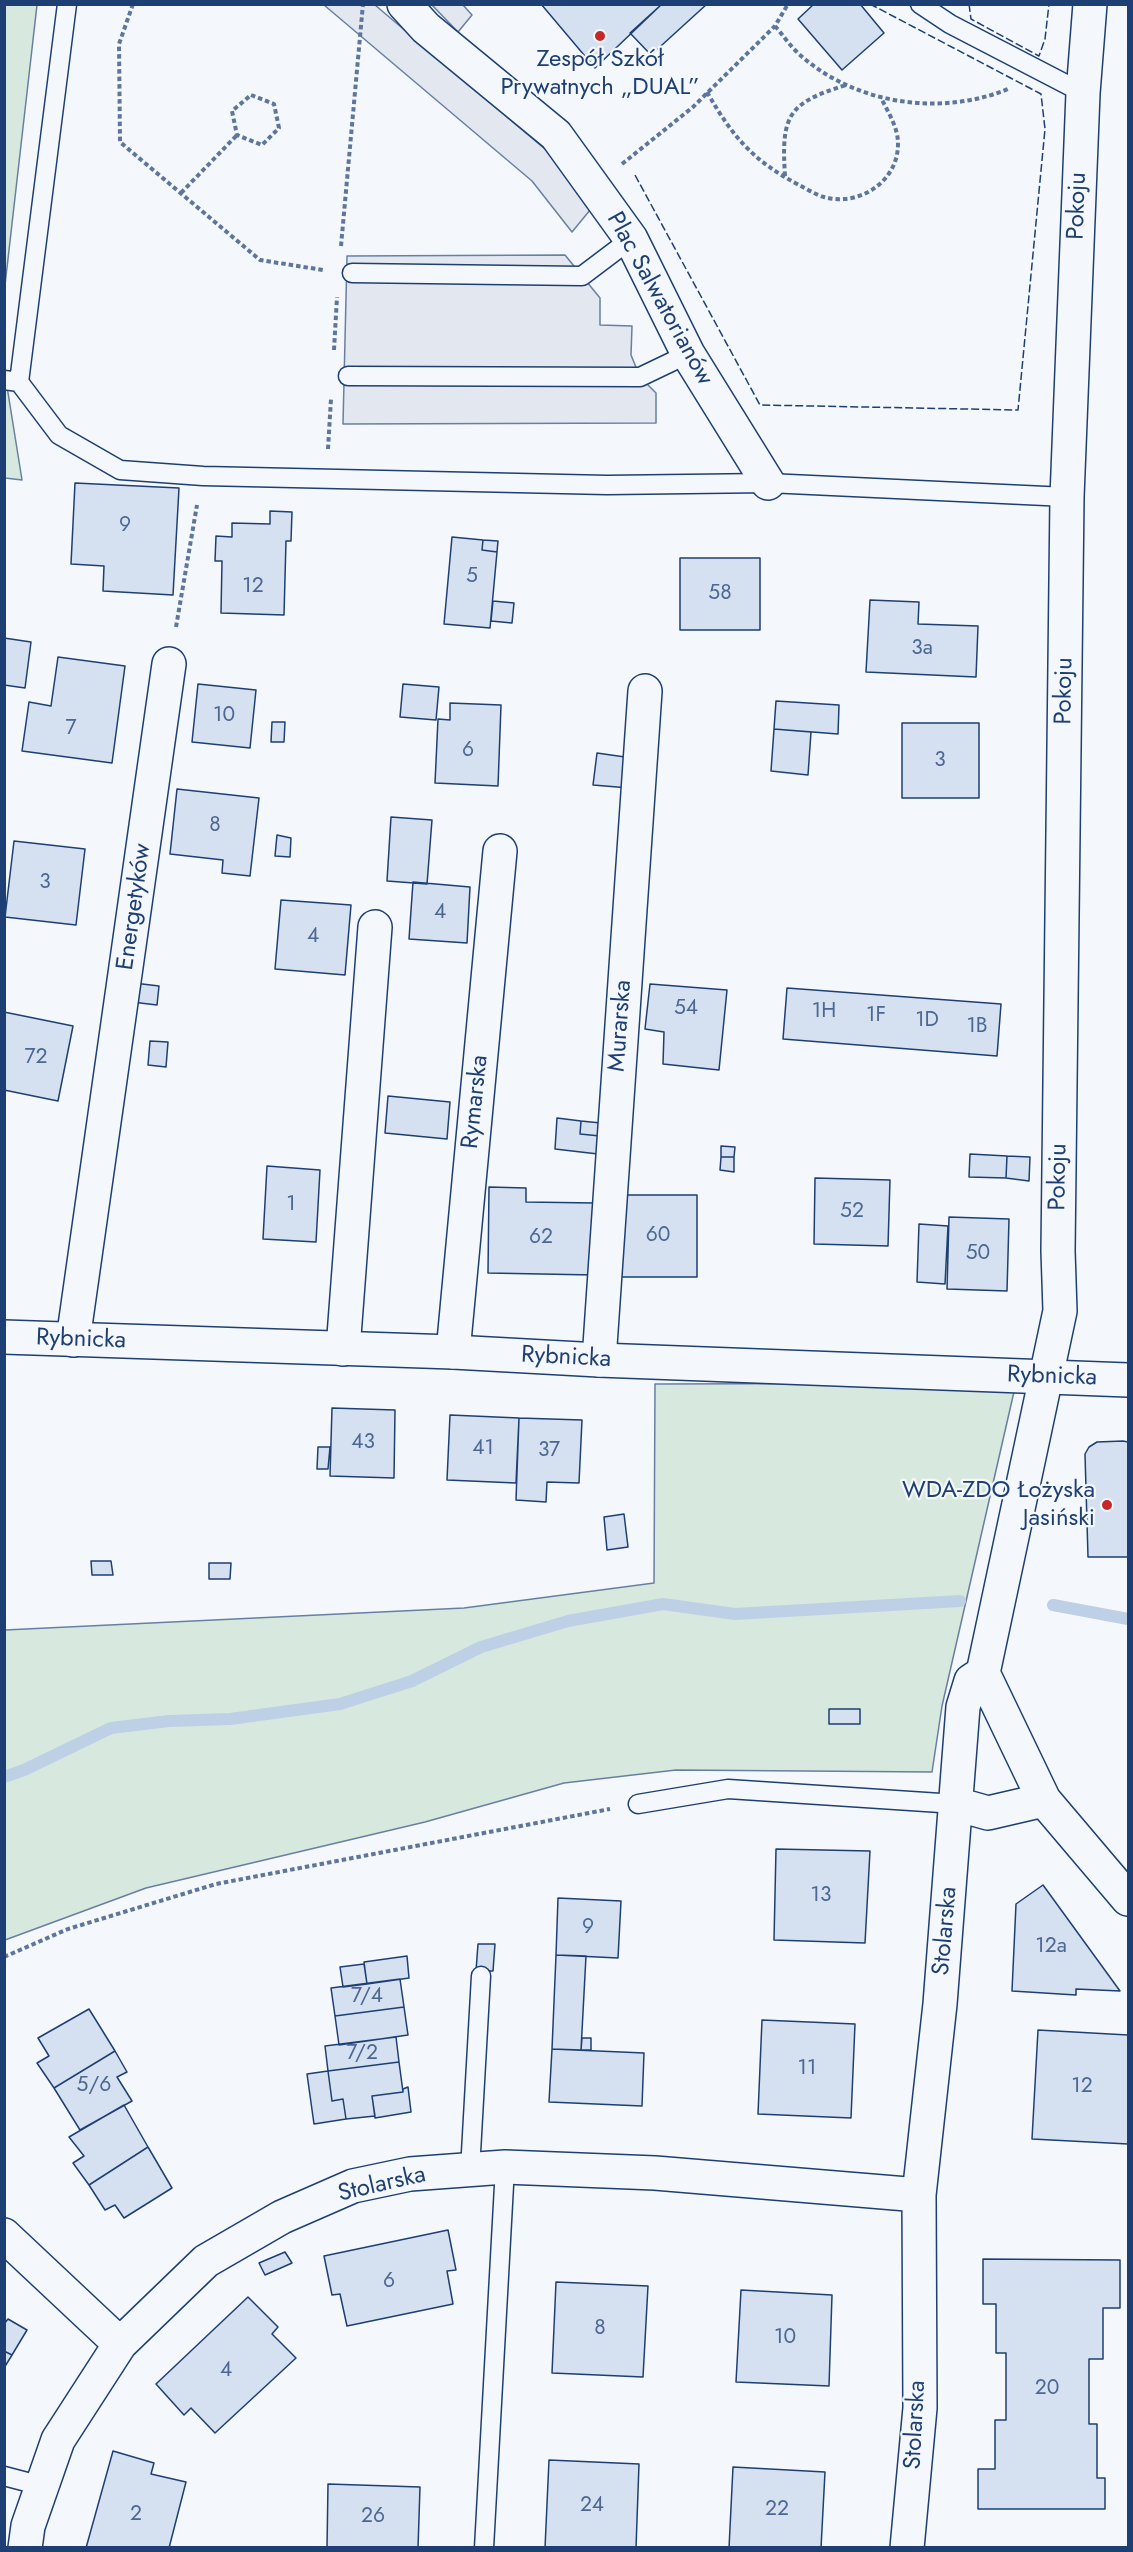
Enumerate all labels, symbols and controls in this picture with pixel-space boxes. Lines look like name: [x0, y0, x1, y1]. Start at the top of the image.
marker: Zespół Szkół Prywatnych „DUAL”: [593, 29, 607, 43]
place label: Zespół Szkół Prywatnych „DUAL”: [500, 46, 700, 102]
street label: Pokoju: [1062, 172, 1094, 240]
street label: Plac Salwatorianów: [599, 207, 719, 391]
house number: 9: [119, 513, 131, 539]
house number: 5: [466, 564, 478, 590]
house number: 12: [242, 574, 264, 600]
house number: 58: [708, 581, 732, 607]
house number: 3a: [911, 636, 933, 662]
street label: Pokoju: [1050, 657, 1080, 725]
house number: 10: [213, 703, 235, 729]
house number: 7: [65, 716, 77, 742]
house number: 6: [462, 738, 474, 764]
house number: 3: [934, 748, 946, 774]
house number: 8: [209, 813, 221, 839]
street label: Energetyków: [112, 842, 158, 972]
house number: 3: [39, 870, 51, 896]
house number: 4: [434, 900, 446, 926]
house number: 4: [307, 924, 319, 950]
street label: Murarska: [603, 979, 639, 1073]
house number: 54: [674, 996, 698, 1022]
house number: 1H: [812, 999, 836, 1025]
house number: 1F: [866, 1003, 886, 1029]
house number: 1D: [915, 1008, 939, 1034]
house number: 1B: [966, 1014, 988, 1040]
house number: 72: [25, 1045, 47, 1071]
street label: Rymarska: [457, 1054, 495, 1150]
street label: Pokoju: [1044, 1143, 1074, 1211]
house number: 1: [286, 1192, 296, 1218]
house number: 52: [840, 1199, 864, 1225]
house number: 60: [646, 1223, 670, 1249]
house number: 62: [529, 1225, 553, 1251]
house number: 50: [966, 1241, 990, 1267]
street label: Rybnicka: [35, 1324, 127, 1356]
street label: Rybnicka: [520, 1341, 612, 1375]
street label: Rybnicka: [1006, 1361, 1098, 1393]
house number: 43: [351, 1430, 375, 1456]
house number: 41: [472, 1436, 494, 1462]
house number: 37: [538, 1438, 560, 1464]
place label: WDA-ZDO Łożyska Jasiński: [902, 1477, 1095, 1533]
marker: WDA-ZDO Łożyska Jasiński: [1100, 1498, 1114, 1512]
house number: 13: [811, 1883, 831, 1909]
street label: Stolarska: [928, 1885, 964, 1977]
house number: 9: [582, 1915, 594, 1941]
house number: 12a: [1035, 1934, 1067, 1960]
house number: 7/4: [351, 1984, 383, 2010]
house number: 7/2: [346, 2041, 378, 2067]
house number: 11: [798, 2056, 816, 2082]
house number: 5/6: [77, 2073, 111, 2099]
house number: 12: [1071, 2074, 1093, 2100]
street label: Stolarska: [335, 2161, 429, 2209]
house number: 6: [383, 2269, 395, 2295]
house number: 8: [594, 2316, 606, 2342]
house number: 10: [774, 2325, 796, 2351]
house number: 4: [220, 2358, 232, 2384]
house number: 20: [1035, 2376, 1059, 2402]
street label: Stolarska: [899, 2380, 933, 2470]
house number: 24: [580, 2493, 604, 2519]
house number: 22: [765, 2497, 789, 2523]
house number: 2: [130, 2502, 142, 2528]
house number: 26: [361, 2504, 385, 2530]

